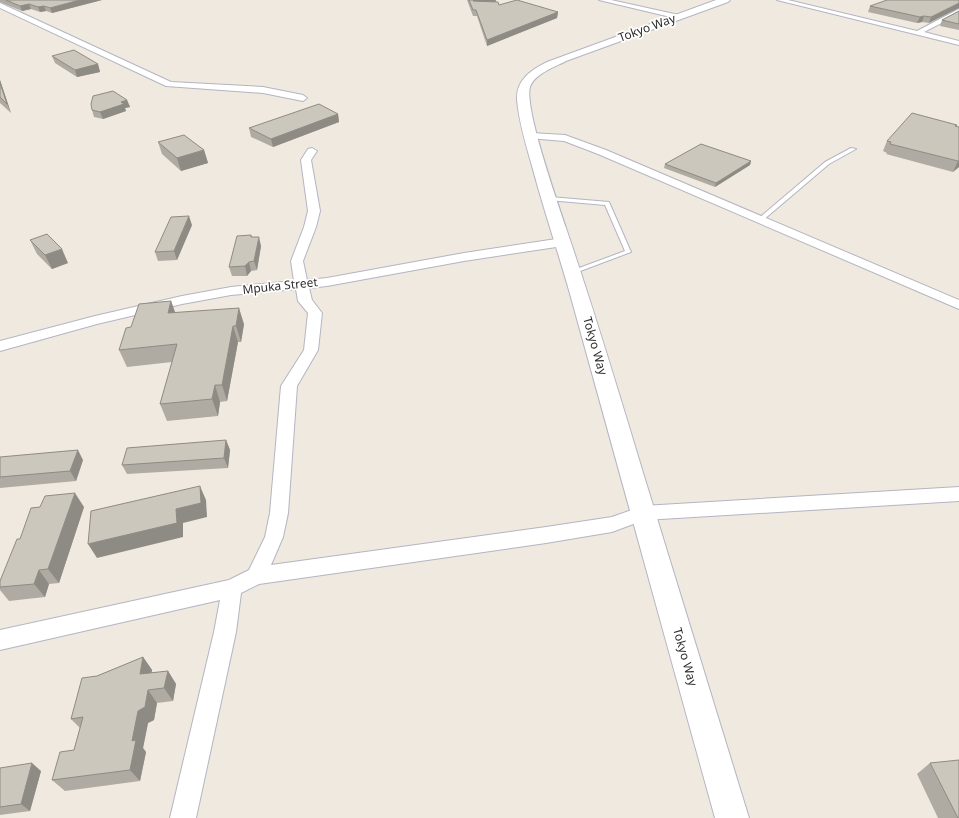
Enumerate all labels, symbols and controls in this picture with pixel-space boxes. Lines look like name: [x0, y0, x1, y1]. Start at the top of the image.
street label: Tokyo Way: [616, 9, 679, 46]
street label: Mpuka Street: [242, 273, 319, 298]
street label: Tokyo Way: [579, 315, 612, 378]
street label: Tokyo Way: [669, 626, 702, 689]

